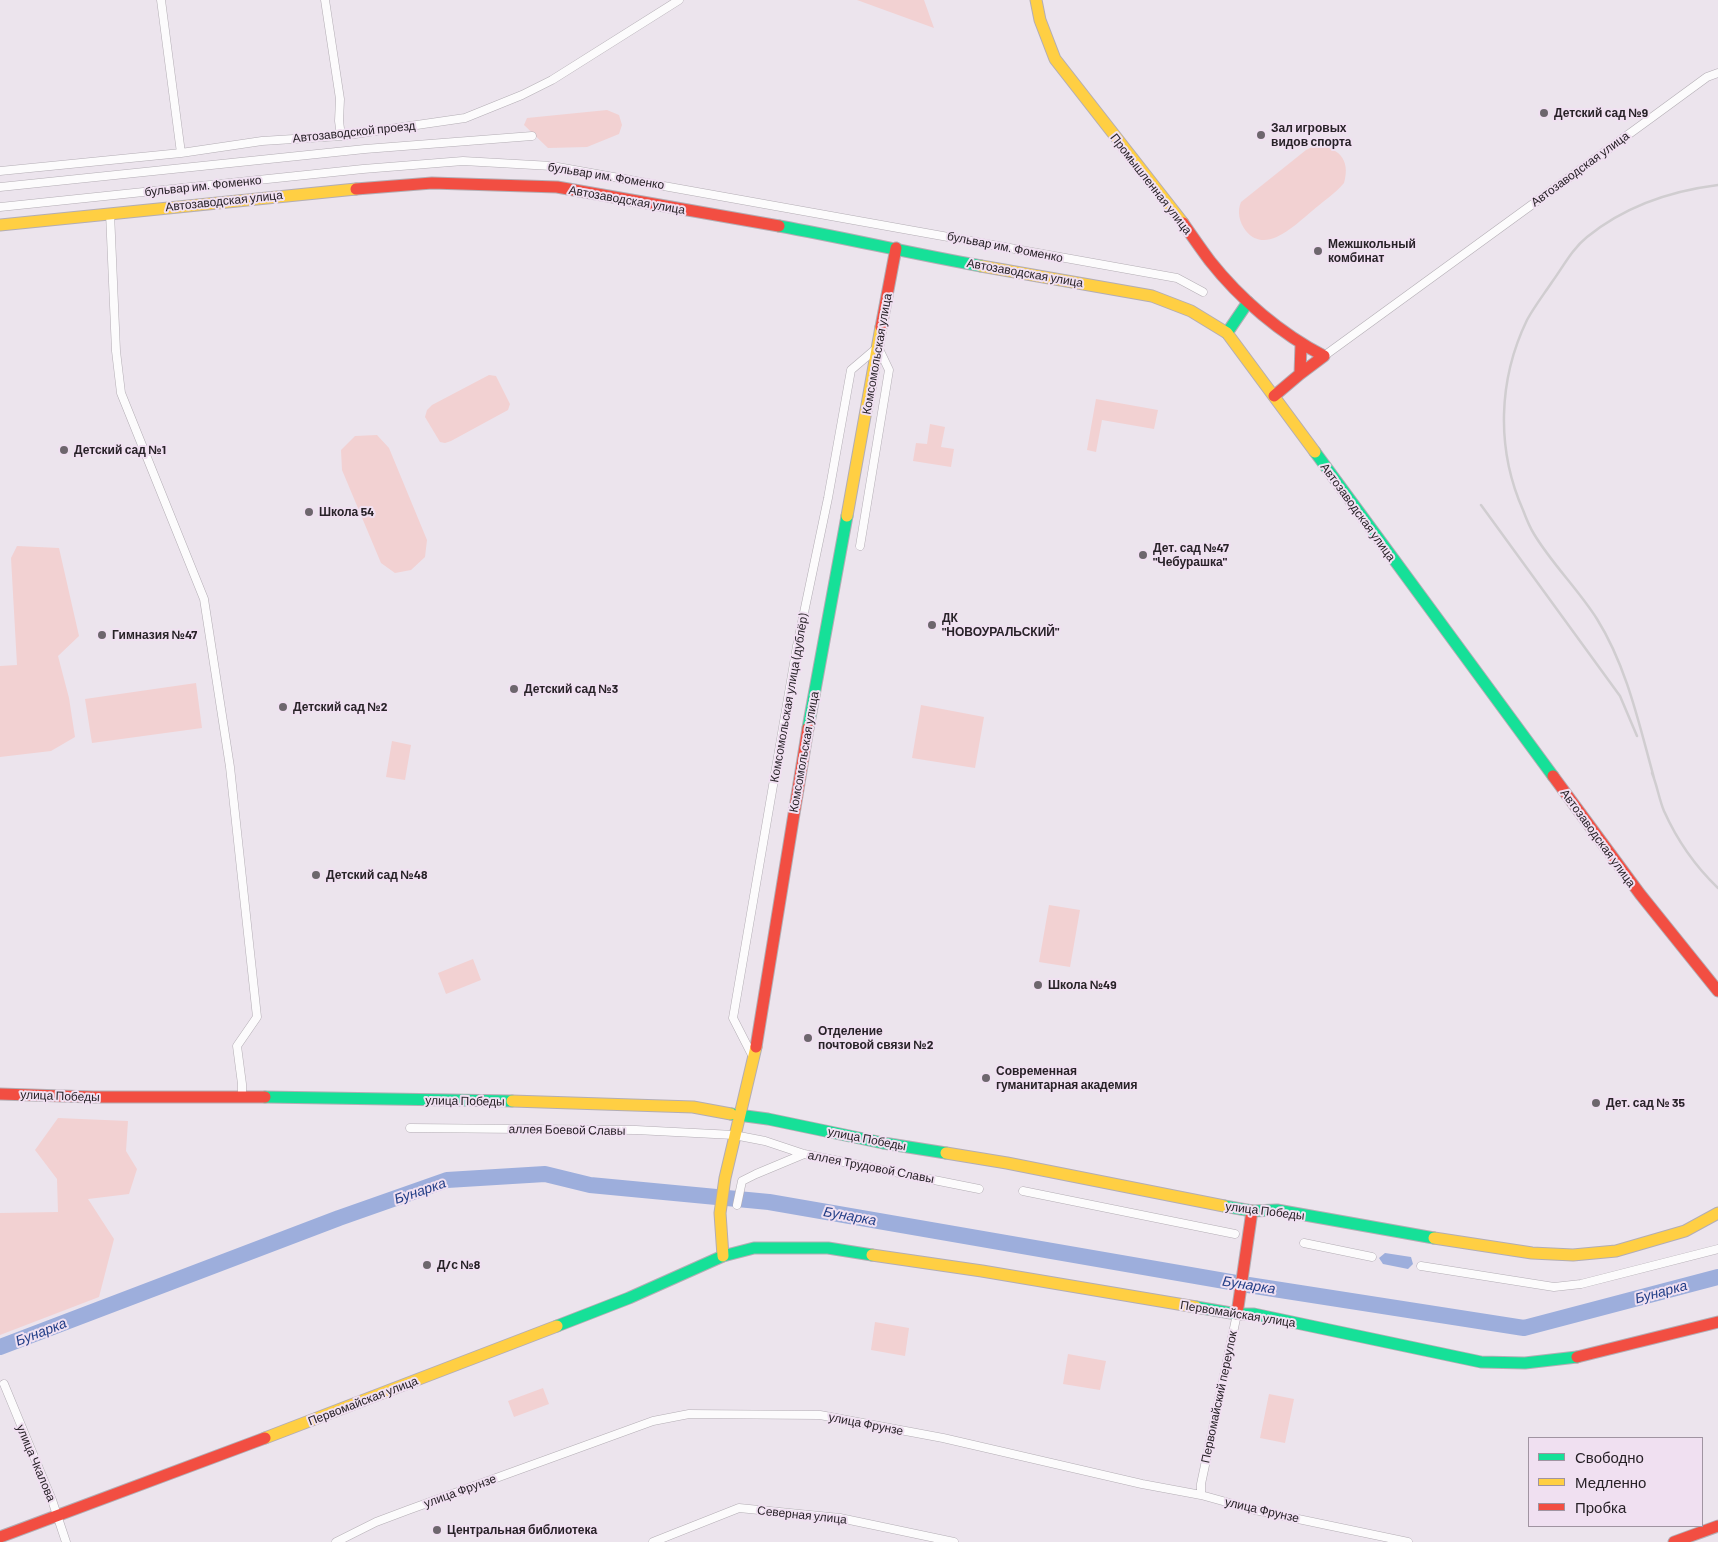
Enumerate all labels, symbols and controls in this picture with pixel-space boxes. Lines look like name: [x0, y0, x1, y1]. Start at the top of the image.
place label: Детский сад №9: [1554, 106, 1648, 120]
marker: Детский сад №9: [1538, 107, 1550, 119]
street label: Автозаводской проезд: [292, 118, 416, 146]
place label: Зал игровых видов спорта: [1271, 121, 1351, 149]
marker: Зал игровых видов спорта: [1255, 129, 1267, 141]
street label: Автозаводская улица: [1528, 129, 1632, 209]
street label: Промышленная улица: [1107, 131, 1195, 237]
street label: бульвар им. Фоменко: [547, 160, 665, 192]
street label: бульвар им. Фоменко: [144, 173, 262, 199]
street label: Автозаводская улица: [568, 183, 686, 217]
street label: Автозаводская улица: [165, 188, 283, 214]
street label: бульвар им. Фоменко: [946, 229, 1064, 265]
place label: Межшкольный комбинат: [1328, 237, 1416, 265]
marker: Межшкольный комбинат: [1312, 245, 1324, 257]
street label: Автозаводская улица: [966, 256, 1084, 290]
street label: Комсомольская улица: [859, 292, 895, 416]
place label: Детский сад №1: [74, 443, 166, 457]
marker: Детский сад №1: [58, 444, 70, 456]
street label: Автозаводская улица: [1318, 460, 1398, 564]
place label: Школа 54: [319, 505, 374, 519]
marker: Школа 54: [303, 506, 315, 518]
place label: Дет. сад №47 "Чебурашка": [1153, 541, 1229, 569]
marker: Дет. сад №47 "Чебурашка": [1137, 549, 1149, 561]
place label: ДК "НОВОУРАЛЬСКИЙ": [942, 611, 1059, 639]
street label: Комсомольская улица (дублёр): [767, 612, 811, 784]
marker: ДК "НОВОУРАЛЬСКИЙ": [926, 619, 938, 631]
place label: Гимназия №47: [112, 628, 197, 642]
marker: Гимназия №47: [96, 629, 108, 641]
place label: Детский сад №3: [524, 682, 618, 696]
marker: Детский сад №3: [508, 683, 520, 695]
street label: Комсомольская улица: [786, 690, 822, 814]
place label: Детский сад №2: [293, 700, 387, 714]
marker: Детский сад №2: [277, 701, 289, 713]
street label: Автозаводская улица: [1558, 786, 1638, 890]
place label: Детский сад №48: [326, 868, 427, 882]
marker: Детский сад №48: [310, 869, 322, 881]
place label: Школа №49: [1048, 978, 1117, 992]
marker: Школа №49: [1032, 979, 1044, 991]
place label: Отделение почтовой связи №2: [818, 1024, 933, 1052]
marker: Отделение почтовой связи №2: [802, 1032, 814, 1044]
place label: Современная гуманитарная академия: [996, 1064, 1137, 1092]
marker: Современная гуманитарная академия: [980, 1072, 992, 1084]
street label: улица Победы: [20, 1087, 100, 1105]
street label: улица Победы: [425, 1093, 505, 1109]
place label: Дет. сад № 35: [1606, 1096, 1685, 1110]
marker: Дет. сад № 35: [1590, 1097, 1602, 1109]
street label: аллея Боевой Славы: [508, 1122, 626, 1138]
street label: улица Победы: [827, 1124, 907, 1154]
street label: аллея Трудовой Славы: [807, 1148, 935, 1186]
water label: Бунарка: [392, 1174, 448, 1208]
street label: улица Победы: [1225, 1199, 1305, 1223]
water label: Бунарка: [822, 1203, 878, 1229]
place label: Д/с №8: [437, 1258, 480, 1272]
marker: Д/с №8: [421, 1259, 433, 1271]
water label: Бунарка: [1221, 1273, 1277, 1297]
water label: Бунарка: [1633, 1277, 1689, 1307]
street label: Первомайская улица: [1179, 1298, 1297, 1330]
water label: Бунарка: [13, 1315, 69, 1349]
street label: Первомайский переулок: [1198, 1330, 1240, 1464]
street label: Первомайская улица: [306, 1373, 420, 1429]
street label: улица Фрунзе: [827, 1410, 905, 1438]
street label: улица Чкалова: [13, 1422, 59, 1504]
legend: [1528, 1437, 1703, 1527]
text: Свободно: [1575, 1448, 1644, 1466]
street label: улица Фрунзе: [422, 1471, 498, 1511]
text: Медленно: [1575, 1473, 1646, 1491]
street label: улица Фрунзе: [1223, 1494, 1301, 1526]
text: Пробка: [1575, 1498, 1626, 1516]
street label: Северная улица: [756, 1503, 848, 1527]
place label: Центральная библиотека: [447, 1523, 597, 1537]
marker: Центральная библиотека: [431, 1524, 443, 1536]

